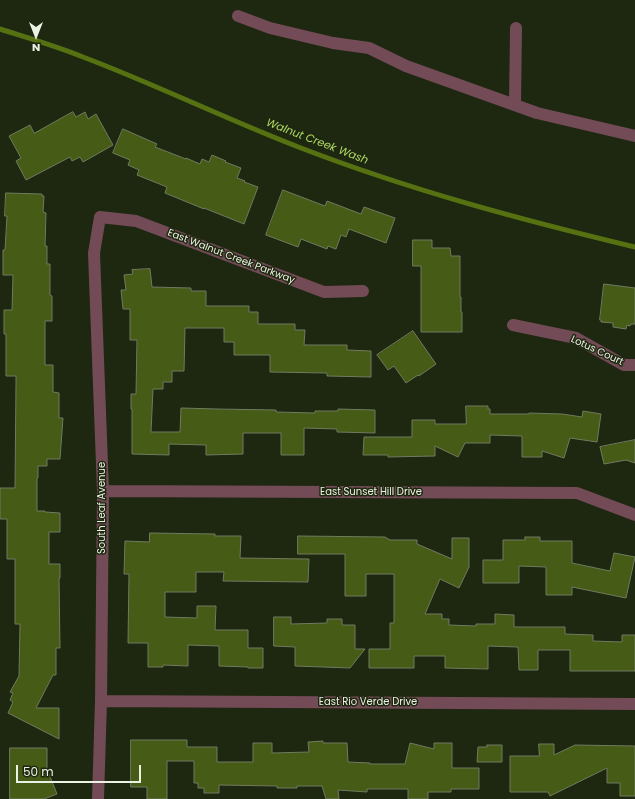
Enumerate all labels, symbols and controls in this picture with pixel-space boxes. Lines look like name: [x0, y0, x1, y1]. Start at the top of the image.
north arrow: [16, 16, 56, 56]
text: N: [32, 40, 40, 56]
water label: Walnut Creek Wash: [264, 116, 370, 168]
street label: East Walnut Creek Parkway: [166, 227, 296, 287]
street label: Lotus Court: [569, 334, 625, 368]
street label: South Leaf Avenue: [96, 462, 108, 554]
street label: East Sunset Hill Drive: [320, 486, 422, 498]
street label: East Rio Verde Drive: [319, 696, 417, 708]
scale bar: [18, 757, 143, 783]
text: 50 m: [23, 763, 54, 780]

